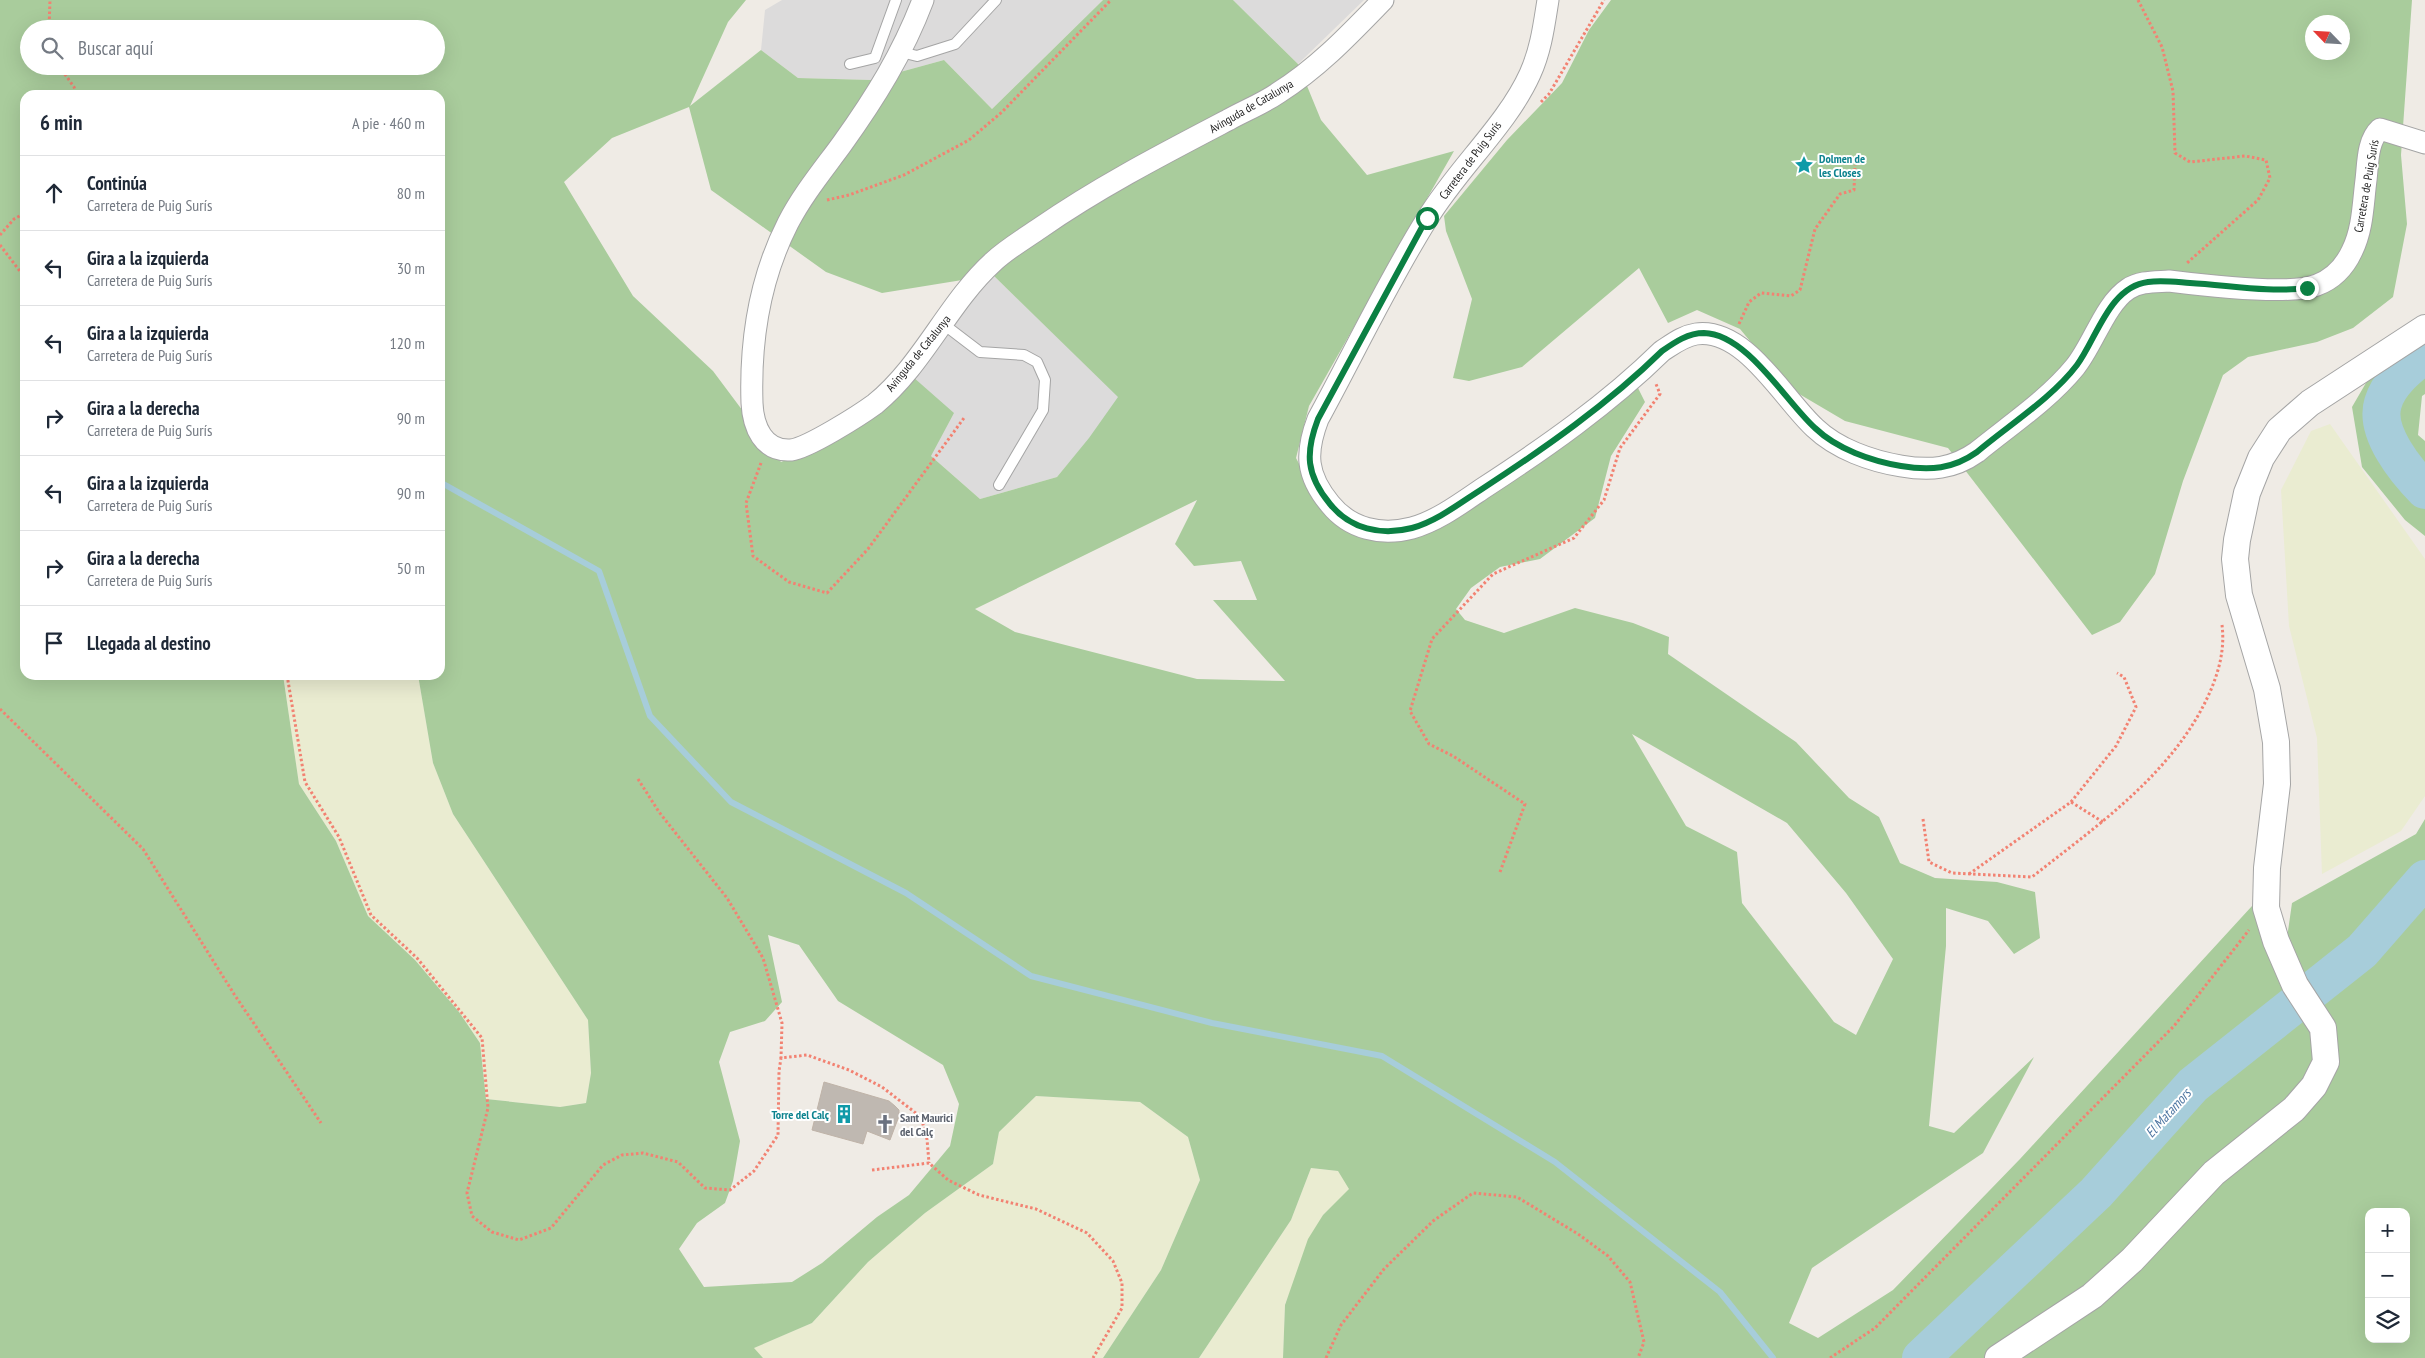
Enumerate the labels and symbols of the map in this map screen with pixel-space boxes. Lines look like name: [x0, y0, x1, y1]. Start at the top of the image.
north arrow: [2305, 15, 2350, 60]
street label: Avinguda de Catalunya: [1206, 76, 1296, 136]
street label: Carretera de Puig Surís: [1436, 118, 1504, 202]
street label: Carretera de Puig Surís: [2350, 138, 2382, 234]
place label: Dolmen de les Closes: [1819, 151, 1865, 180]
place icon: Dolmen de les Closes: [1793, 154, 1815, 176]
route start: [1416, 207, 1439, 230]
route end: [2296, 277, 2319, 300]
street label: Avinguda de Catalunya: [882, 311, 954, 394]
water label: El Matamors: [2141, 1084, 2196, 1141]
building icon: Torre del Calç: [833, 1103, 855, 1125]
place label: Torre del Calç: [771, 1107, 830, 1122]
place label: Sant Maurici del Calç: [900, 1110, 953, 1139]
church icon: Sant Maurici del Calç: [874, 1113, 896, 1135]

